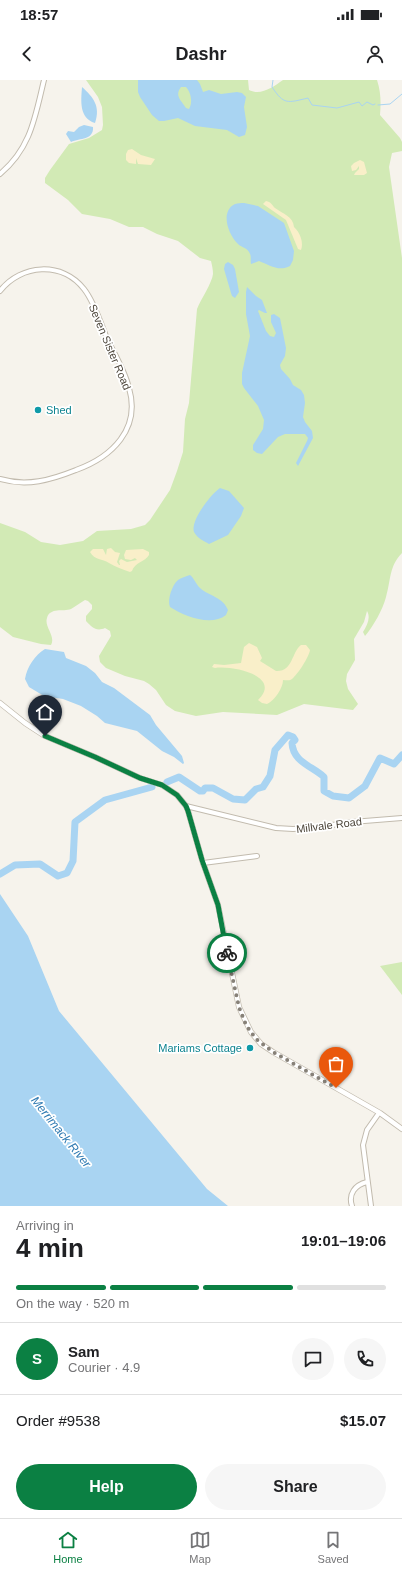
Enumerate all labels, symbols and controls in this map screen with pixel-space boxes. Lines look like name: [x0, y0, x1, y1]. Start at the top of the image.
text: 18:57: [20, 6, 58, 23]
icon: back: [16, 43, 38, 65]
icon: person: [364, 43, 386, 65]
text: Dashr: [175, 44, 227, 64]
street label: Seven Sister Road: [87, 302, 133, 392]
place label: Shed: [46, 404, 72, 416]
marker: Shed: [33, 405, 43, 415]
pin: [28, 695, 62, 736]
icon: home: [34, 701, 56, 723]
street label: Millvale Road: [295, 815, 363, 835]
courier: [207, 933, 247, 973]
icon: bike: [216, 942, 238, 964]
place label: Mariams Cottage: [158, 1042, 242, 1054]
marker: Mariams Cottage: [245, 1043, 255, 1053]
pin: [319, 1047, 353, 1088]
icon: bag: [325, 1053, 347, 1075]
water label: Merrimack River: [28, 1094, 95, 1171]
text: Arriving in: [16, 1218, 74, 1233]
text: 19:01–19:06: [301, 1232, 386, 1249]
text: 4 min: [16, 1233, 84, 1263]
text: On the way · 520 m: [16, 1296, 129, 1311]
button: chat: [292, 1338, 334, 1380]
button: phone: [344, 1338, 386, 1380]
text: Sam: [68, 1343, 100, 1360]
text: S: [32, 1350, 42, 1367]
text: Courier · 4.9: [68, 1360, 140, 1375]
text: Order #9538: [16, 1412, 100, 1429]
text: $15.07: [340, 1412, 386, 1429]
button: Help: [16, 1464, 197, 1510]
button: Share: [205, 1464, 386, 1510]
tab: Home: [53, 1529, 83, 1565]
tab: Map: [189, 1529, 211, 1565]
tab: Saved: [318, 1529, 349, 1565]

